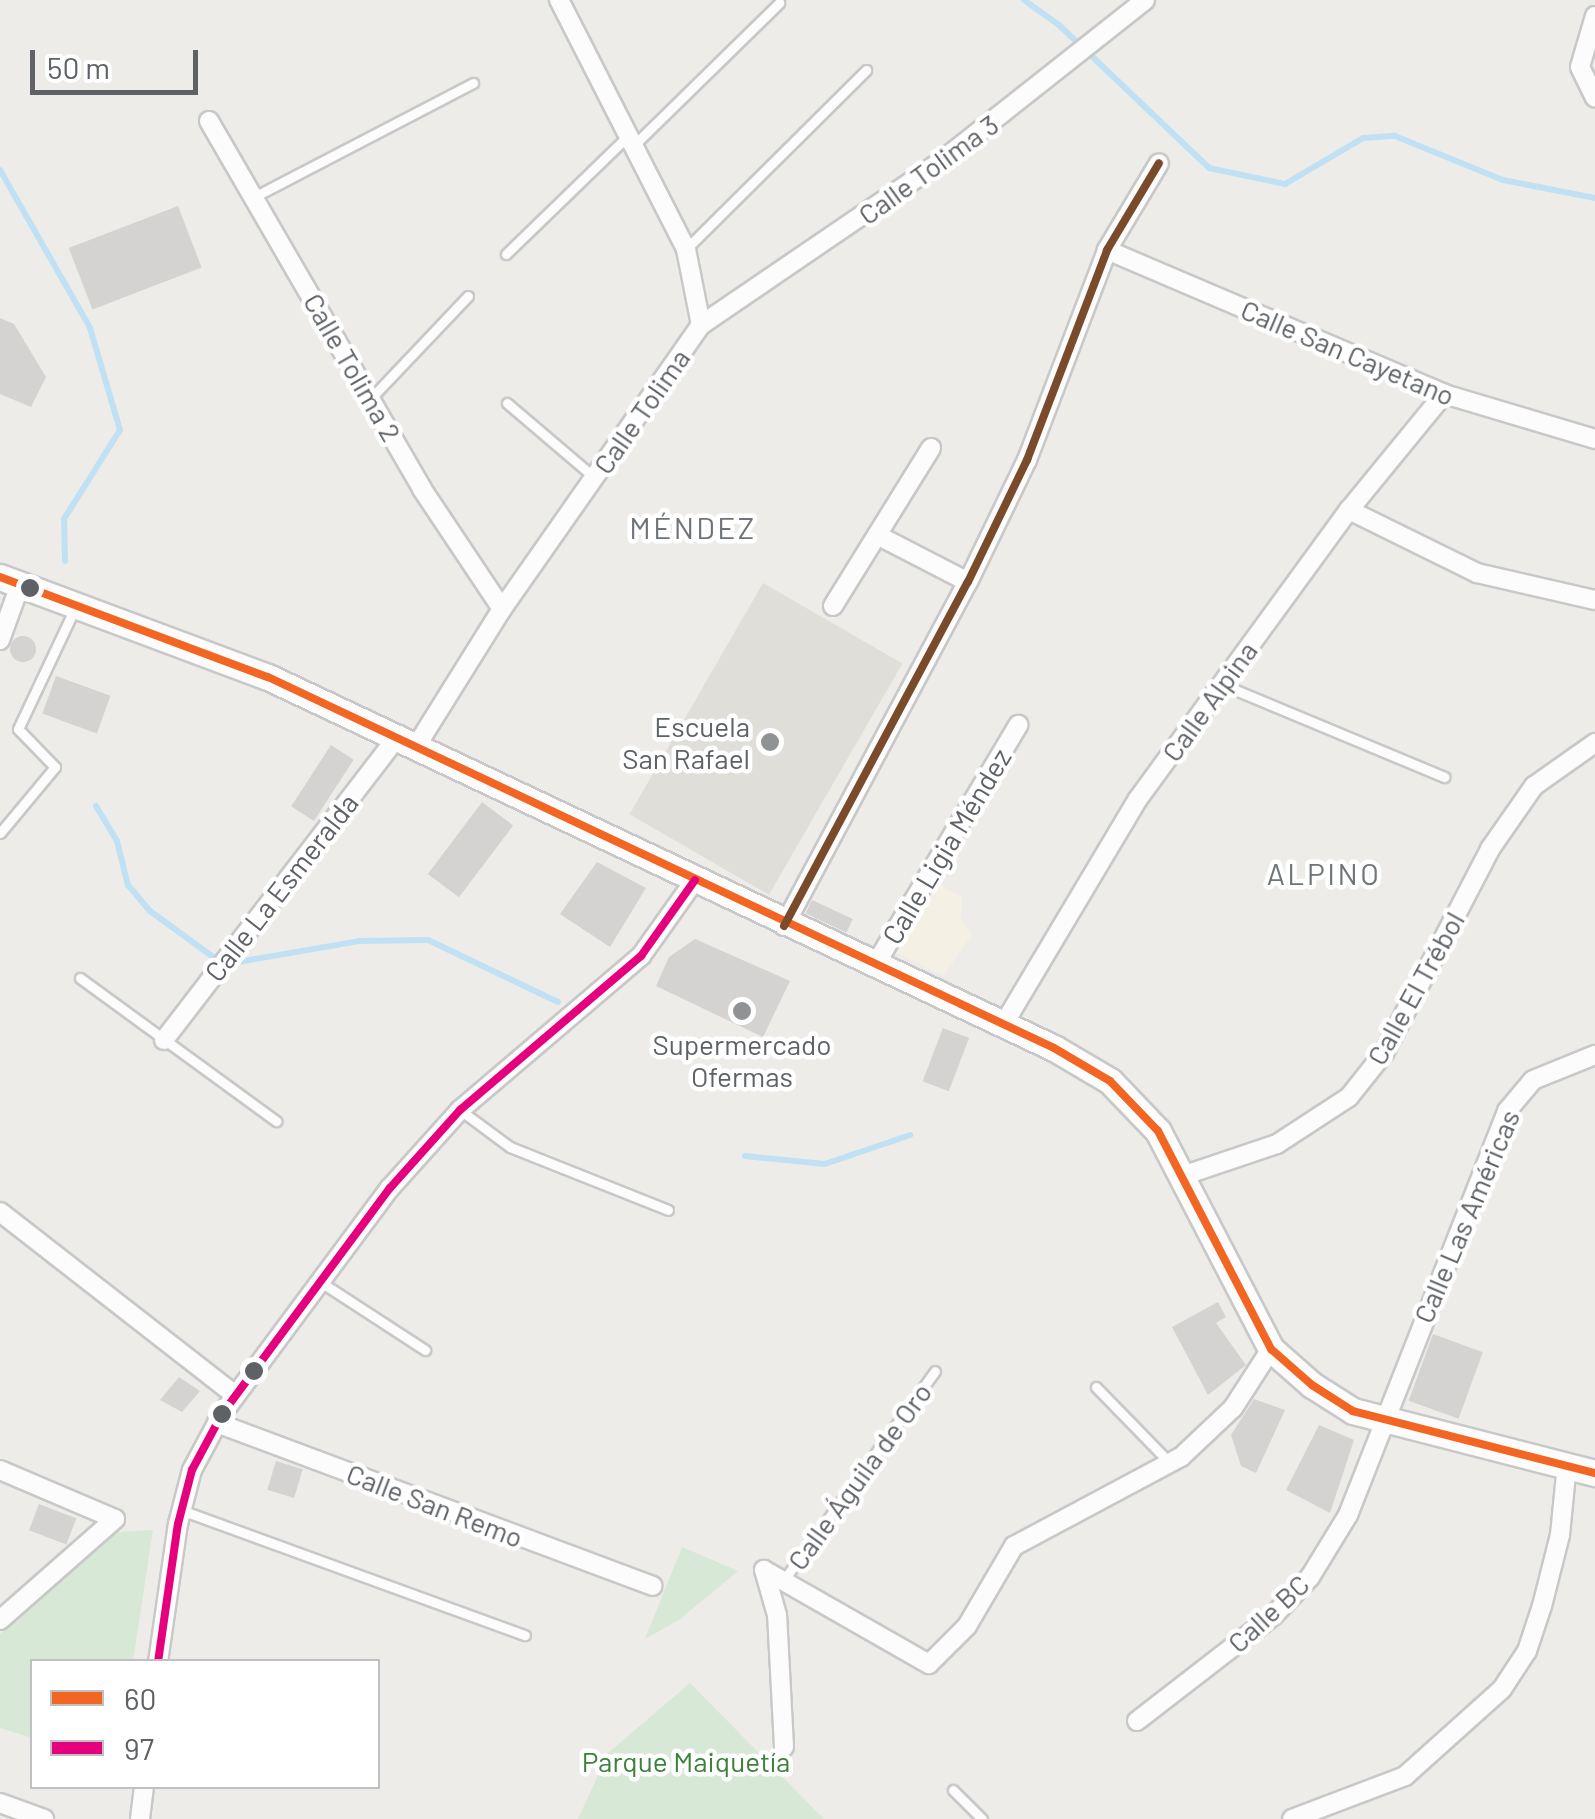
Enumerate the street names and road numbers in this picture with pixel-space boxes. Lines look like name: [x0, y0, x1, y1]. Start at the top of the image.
street label: Calle Tolima 3: [851, 107, 1005, 231]
street label: Calle Tolima 2: [297, 287, 409, 447]
street label: Calle San Cayetano: [1236, 292, 1460, 412]
street label: Calle Tolima: [586, 342, 696, 480]
street label: Calle Alpina: [1154, 635, 1264, 767]
street label: Calle Ligia Méndez: [874, 742, 1018, 950]
street label: Calle La Esmeralda: [197, 786, 365, 988]
street label: Calle El Trébol: [1359, 906, 1471, 1070]
street label: Calle Las Américas: [1406, 1104, 1526, 1328]
street label: Calle Águila de Oro: [780, 1376, 938, 1576]
street label: Calle San Remo: [342, 1456, 528, 1554]
street label: Calle BC: [1220, 1567, 1316, 1659]

